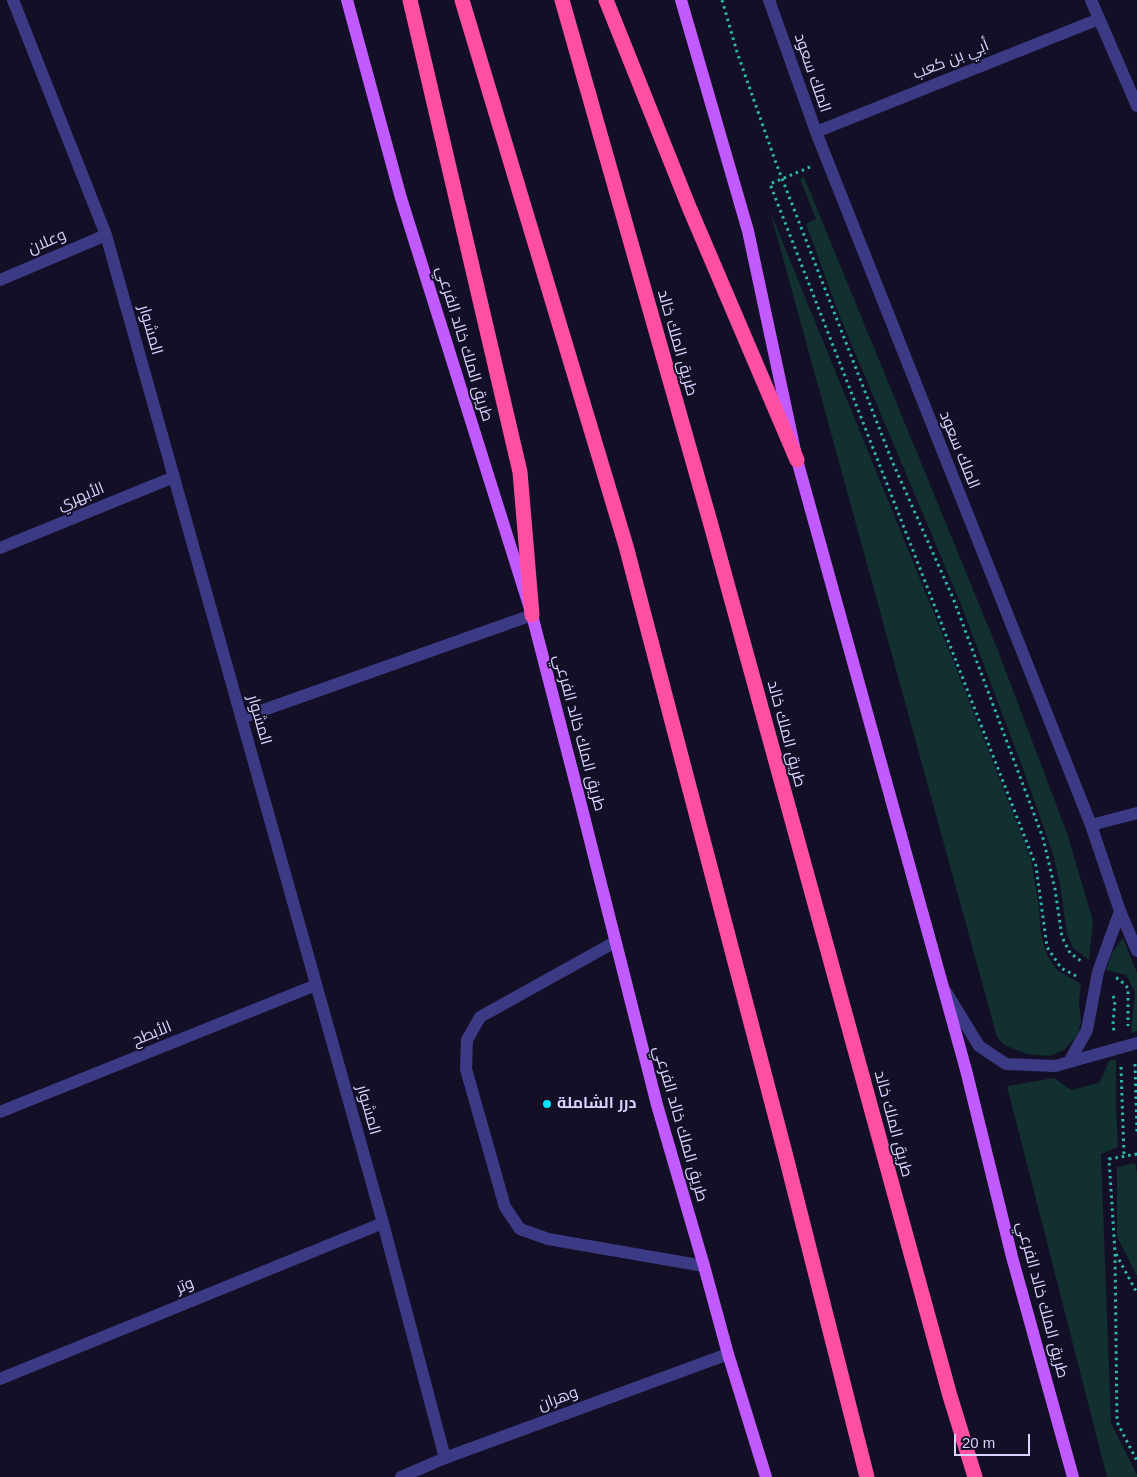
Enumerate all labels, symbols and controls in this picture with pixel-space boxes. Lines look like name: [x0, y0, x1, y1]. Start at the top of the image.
street label: الملك سعود: [790, 31, 834, 115]
street label: أبي بن كعب: [910, 36, 992, 84]
street label: وعلان: [25, 225, 69, 259]
street label: طريق الملك خالد الفرعي: [431, 264, 497, 424]
street label: طريق الملك خالد: [653, 288, 701, 398]
street label: المشوار: [134, 303, 166, 357]
street label: الملك سعود: [935, 408, 983, 492]
street label: الأبهري: [55, 479, 107, 515]
street label: طريق الملك خالد الفرعي: [549, 653, 609, 813]
street label: طريق الملك خالد: [763, 679, 809, 789]
street label: المشوار: [243, 693, 275, 747]
street label: الأبطح: [129, 1017, 175, 1051]
street label: طريق الملك خالد الفرعي: [649, 1044, 711, 1204]
street label: طريق الملك خالد: [870, 1069, 916, 1179]
street label: المشوار: [352, 1083, 384, 1137]
place label: درر الشاملة: [557, 1094, 636, 1114]
marker: درر الشاملة: [541, 1098, 553, 1110]
street label: طريق الملك خالد الفرعي: [1012, 1220, 1072, 1380]
street label: وتر: [173, 1274, 197, 1298]
street label: وهران: [535, 1383, 581, 1415]
scale bar: [957, 1424, 1033, 1456]
text: 20 m: [962, 1434, 995, 1451]

